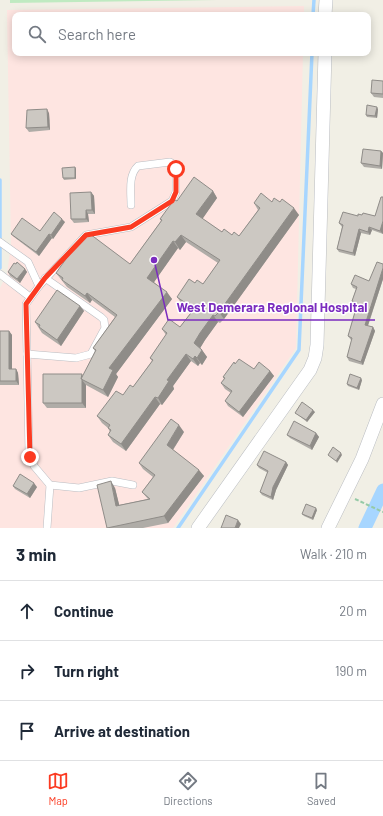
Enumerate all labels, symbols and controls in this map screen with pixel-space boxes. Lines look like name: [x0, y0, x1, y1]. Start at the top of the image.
search box: [12, 12, 371, 56]
icon: search: [26, 23, 48, 45]
text: Search here: [58, 25, 136, 43]
route start: [167, 160, 185, 178]
callout: West Demerara Regional Hospital: [168, 295, 375, 320]
text: West Demerara Regional Hospital: [177, 299, 367, 315]
route end: [21, 448, 39, 466]
text: 3 min: [16, 544, 56, 564]
text: Walk · 210 m: [300, 546, 367, 562]
icon: ahead: [16, 600, 38, 622]
text: Continue: [54, 602, 114, 620]
text: 20 m: [339, 603, 367, 619]
icon: right: [16, 660, 38, 682]
text: Turn right: [54, 662, 119, 680]
text: 190 m: [335, 663, 367, 679]
icon: arrive: [16, 720, 38, 742]
text: Arrive at destination: [54, 722, 190, 740]
tab: Map: [47, 770, 69, 807]
tab: Directions: [163, 770, 213, 807]
tab: Saved: [307, 770, 336, 807]

